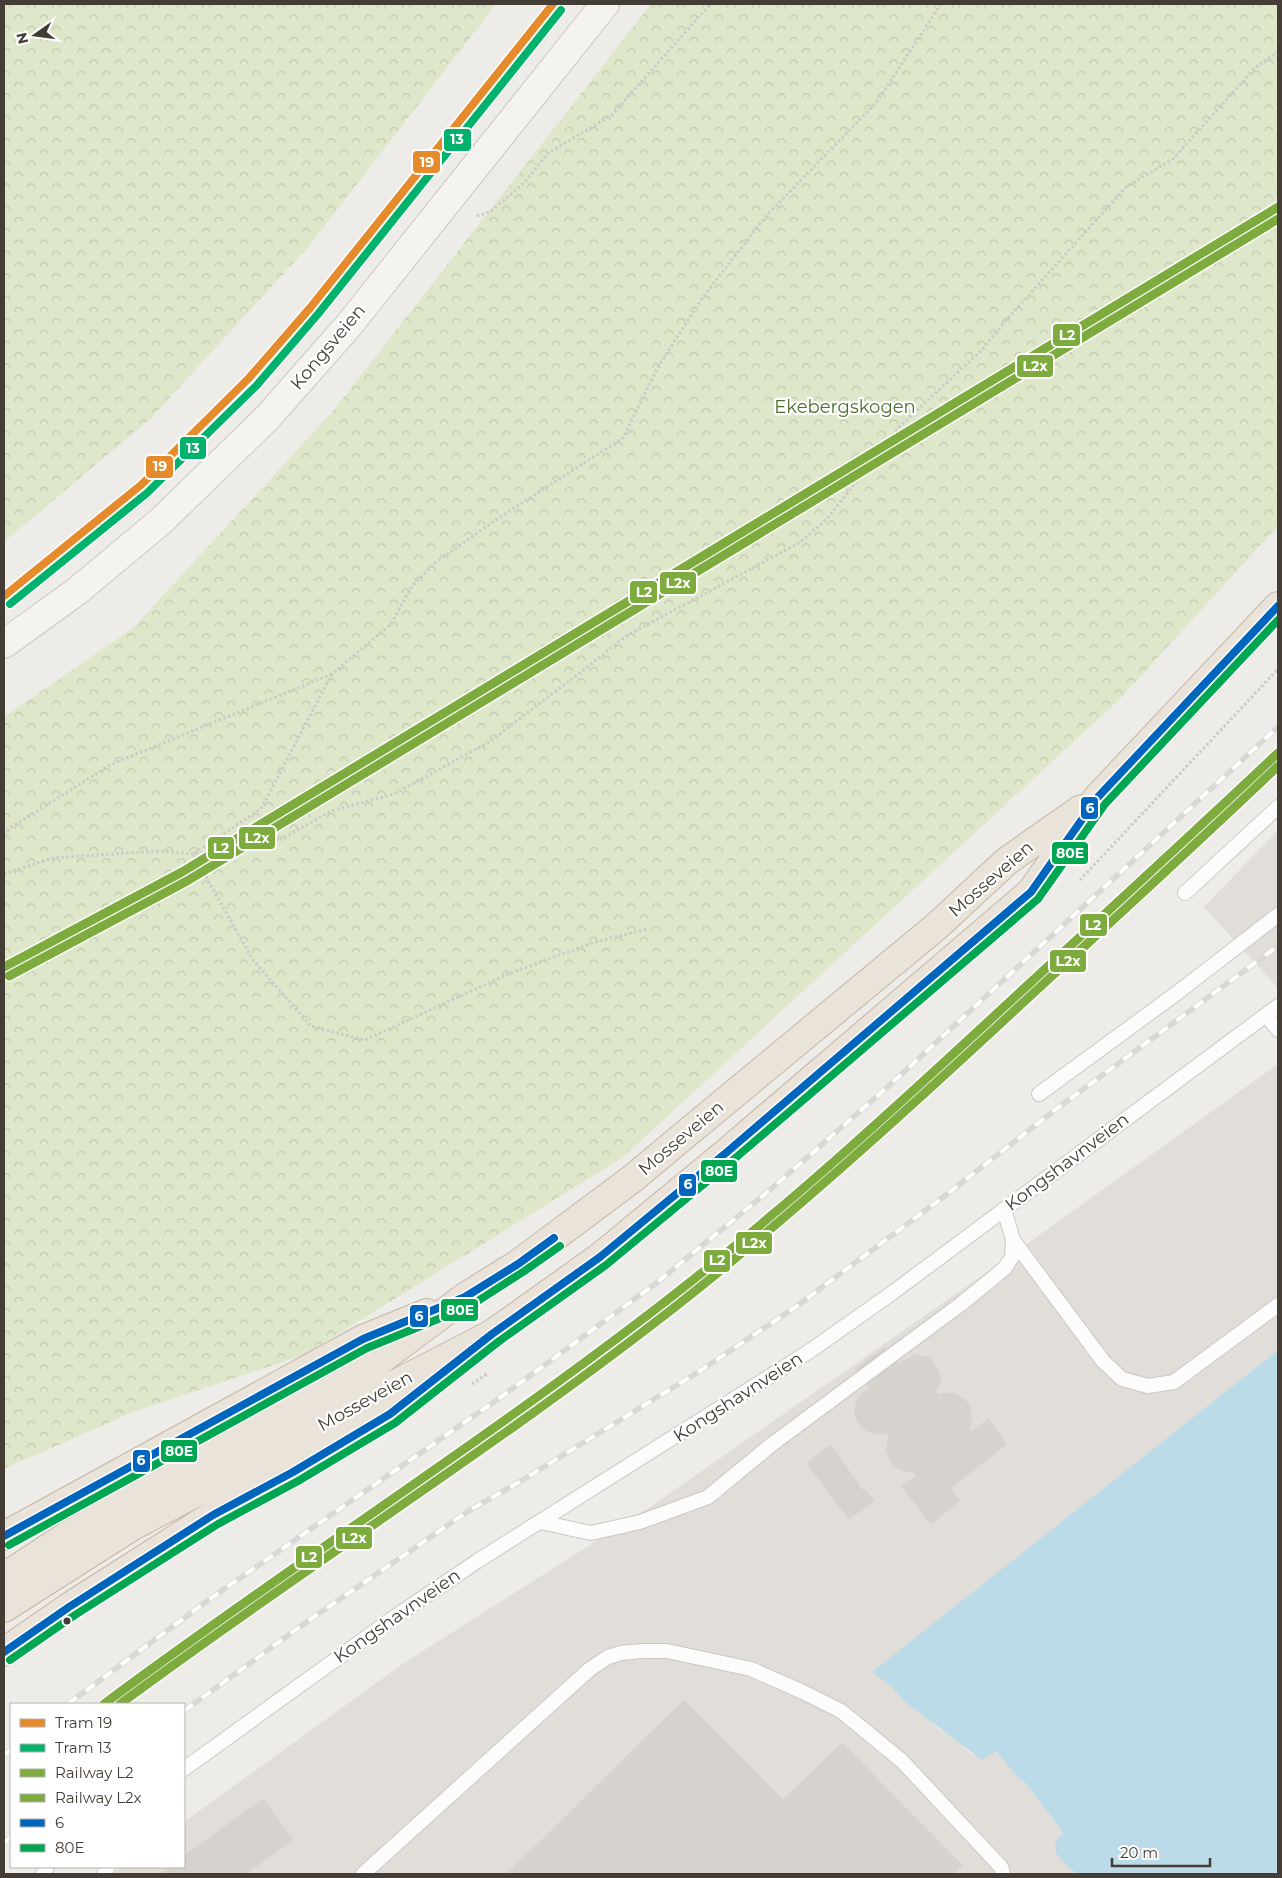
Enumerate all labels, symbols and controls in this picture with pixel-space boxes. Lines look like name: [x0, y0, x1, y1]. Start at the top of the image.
north arrow: [10, 10, 60, 60]
text: N: [12, 30, 32, 46]
line badge: 13: [443, 128, 472, 152]
text: 13: [450, 130, 464, 148]
line badge: 19: [412, 150, 441, 174]
text: 19: [420, 153, 434, 171]
street label: Kongsveien: [286, 300, 370, 394]
line badge: L2: [1052, 323, 1081, 347]
text: L2: [1059, 326, 1075, 344]
line badge: L2x: [1016, 354, 1054, 378]
text: L2x: [1023, 357, 1048, 375]
park label: Ekebergskogen: [774, 396, 916, 418]
line badge: 13: [179, 436, 207, 460]
text: 13: [186, 439, 200, 457]
line badge: 19: [145, 455, 174, 479]
text: 19: [153, 457, 167, 475]
line badge: L2x: [659, 571, 697, 595]
text: L2x: [666, 574, 691, 592]
line badge: L2: [629, 580, 658, 604]
text: L2: [636, 583, 652, 601]
line badge: 6: [1080, 796, 1099, 820]
text: 6: [1086, 799, 1095, 817]
line badge: L2x: [238, 826, 276, 850]
text: L2x: [245, 829, 270, 847]
line badge: L2: [207, 836, 235, 860]
street label: Mosseveien: [944, 836, 1038, 922]
text: L2: [213, 839, 229, 857]
line badge: 80E: [1051, 841, 1089, 865]
text: 80E: [1056, 844, 1084, 862]
line badge: L2: [1079, 913, 1108, 937]
text: L2: [1085, 916, 1101, 934]
line badge: L2x: [1049, 949, 1087, 973]
text: L2x: [1056, 952, 1081, 970]
street label: Mosseveien: [634, 1096, 728, 1180]
street label: Kongshavnveien: [1001, 1108, 1133, 1216]
line badge: 80E: [700, 1159, 738, 1183]
text: 80E: [705, 1162, 733, 1180]
line badge: 6: [678, 1173, 697, 1197]
text: 6: [684, 1175, 693, 1193]
line badge: L2x: [735, 1231, 773, 1255]
text: L2x: [742, 1234, 767, 1252]
line badge: L2: [703, 1249, 731, 1273]
text: L2: [709, 1251, 725, 1269]
line badge: 80E: [440, 1298, 479, 1322]
text: 80E: [446, 1301, 474, 1319]
line badge: 6: [409, 1304, 429, 1328]
text: 6: [415, 1307, 424, 1325]
street label: Kongshavnveien: [669, 1347, 807, 1447]
street label: Mosseveien: [314, 1366, 416, 1436]
line badge: 80E: [160, 1439, 198, 1463]
text: 80E: [165, 1442, 193, 1460]
line badge: 6: [132, 1449, 151, 1473]
text: 6: [137, 1451, 146, 1469]
line badge: L2x: [335, 1526, 373, 1550]
text: L2x: [342, 1529, 367, 1547]
line badge: L2: [295, 1545, 323, 1569]
text: L2: [301, 1548, 317, 1566]
street label: Kongshavnveien: [329, 1564, 465, 1668]
unlabelled marker: [62, 1616, 72, 1626]
legend: [10, 1703, 185, 1868]
text: Tram 19: [55, 1713, 112, 1732]
text: Tram 13: [55, 1738, 111, 1757]
text: Railway L2: [55, 1763, 134, 1782]
text: Railway L2x: [55, 1788, 141, 1807]
text: 6: [55, 1813, 64, 1832]
scale bar: [1112, 1836, 1210, 1868]
text: 80E: [55, 1838, 85, 1857]
text: 20 m: [1120, 1843, 1158, 1862]

